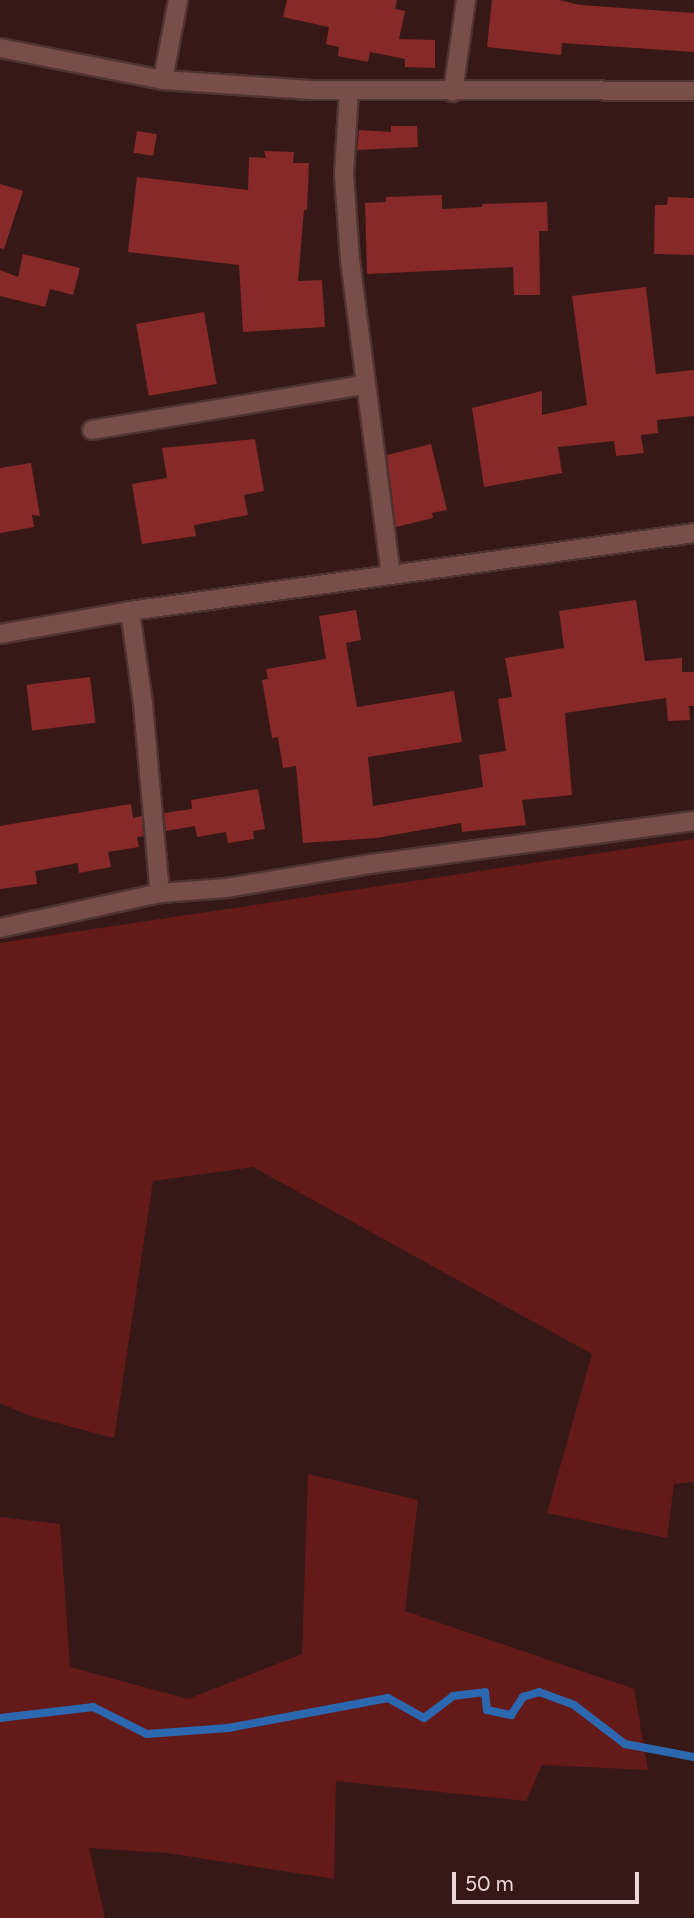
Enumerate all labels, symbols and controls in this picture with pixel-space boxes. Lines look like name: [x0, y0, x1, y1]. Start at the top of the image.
scale bar: [456, 1858, 643, 1902]
text: 50 m: [465, 1871, 514, 1896]

